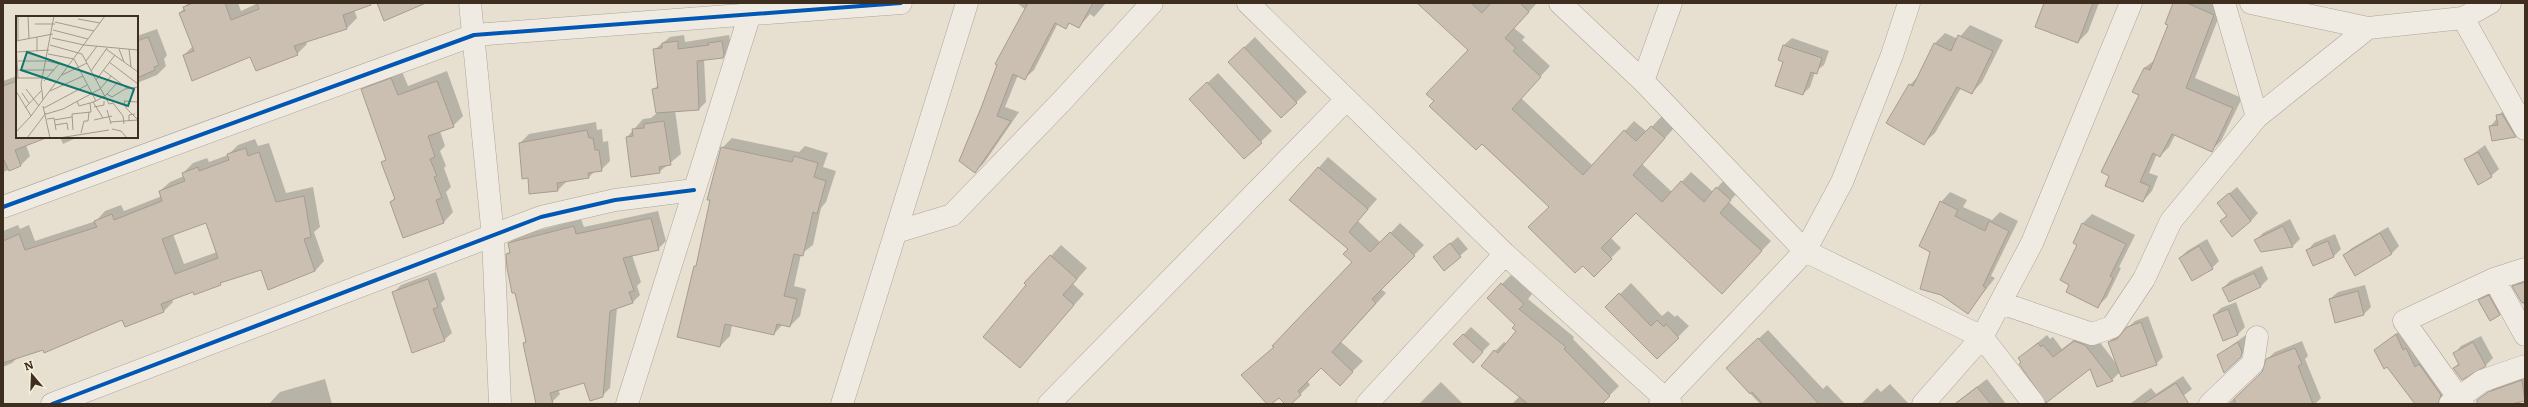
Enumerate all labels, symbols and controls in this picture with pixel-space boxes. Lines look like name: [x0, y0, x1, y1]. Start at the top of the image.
inset map: [16, 16, 138, 138]
north arrow: [12, 355, 52, 395]
text: N: [21, 356, 35, 374]

